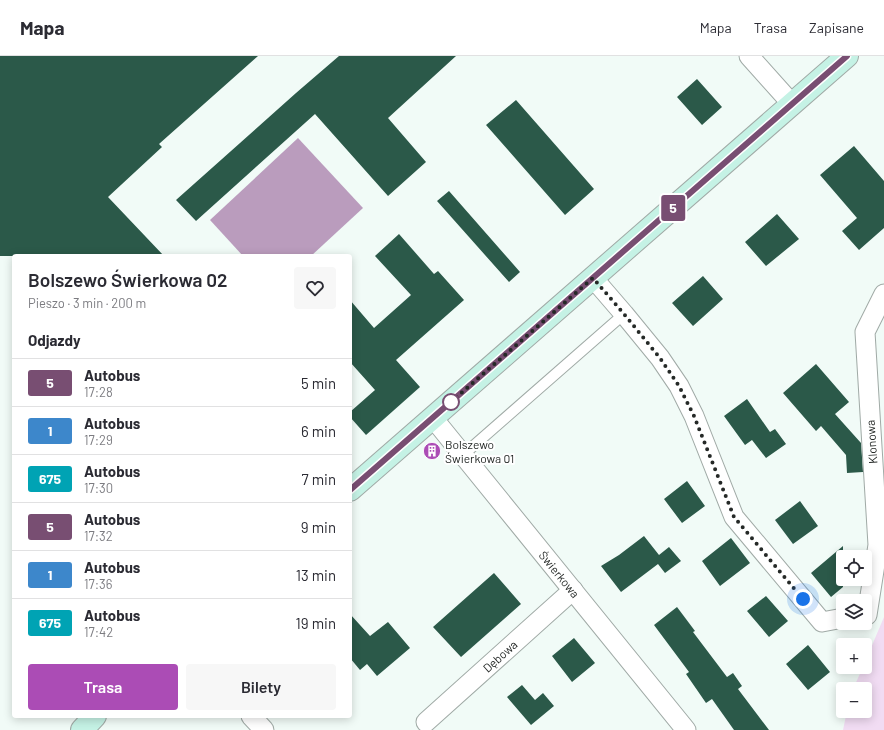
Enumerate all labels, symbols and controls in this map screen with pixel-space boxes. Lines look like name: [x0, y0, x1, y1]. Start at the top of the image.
text: Mapa: [20, 16, 64, 39]
text: Mapa: [700, 19, 732, 36]
text: Trasa: [754, 19, 787, 36]
text: Zapisane: [809, 19, 864, 36]
line badge: 5: [660, 195, 686, 221]
text: 5: [669, 199, 677, 216]
button: heart: [294, 267, 336, 309]
text: Bolszewo Świerkowa 02: [28, 268, 227, 291]
text: Pieszo · 3 min · 200 m: [28, 295, 146, 311]
text: Odjazdy: [28, 331, 80, 349]
text: Autobus: [84, 366, 140, 384]
text: 5: [46, 374, 54, 391]
text: 5 min: [301, 374, 336, 392]
text: 17:28: [84, 384, 113, 400]
unlabelled marker: [442, 393, 460, 411]
text: Autobus: [84, 414, 140, 432]
street label: Klonowa: [862, 420, 880, 464]
text: 1: [48, 422, 52, 439]
text: 6 min: [301, 422, 336, 440]
text: 17:29: [84, 432, 113, 448]
place label: Bolszewo Świerkowa 01: [445, 437, 514, 465]
building icon: Bolszewo Świerkowa 01: [422, 441, 442, 461]
text: Autobus: [84, 462, 140, 480]
text: 675: [39, 470, 61, 487]
text: 7 min: [302, 470, 336, 488]
text: 17:30: [84, 480, 113, 496]
text: Autobus: [84, 510, 140, 528]
text: 5: [46, 518, 54, 535]
text: 9 min: [301, 518, 336, 536]
text: 17:32: [84, 528, 113, 544]
street label: Świerkowa: [536, 548, 583, 600]
map controls: [836, 550, 872, 718]
button: locate: [836, 550, 872, 586]
text: Autobus: [84, 558, 140, 576]
text: 1: [48, 566, 52, 583]
text: 13 min: [296, 566, 336, 584]
text: 17:36: [84, 576, 113, 592]
your location: [793, 589, 813, 609]
button: layers: [836, 594, 872, 630]
text: Autobus: [84, 606, 140, 624]
text: 675: [39, 614, 61, 631]
text: 19 min: [296, 614, 336, 632]
text: 17:42: [84, 624, 113, 640]
street label: Dębowa: [480, 637, 520, 675]
button: +: [836, 638, 872, 674]
button: Trasa: [28, 664, 178, 710]
button: Bilety: [186, 664, 336, 710]
button: −: [836, 682, 872, 718]

